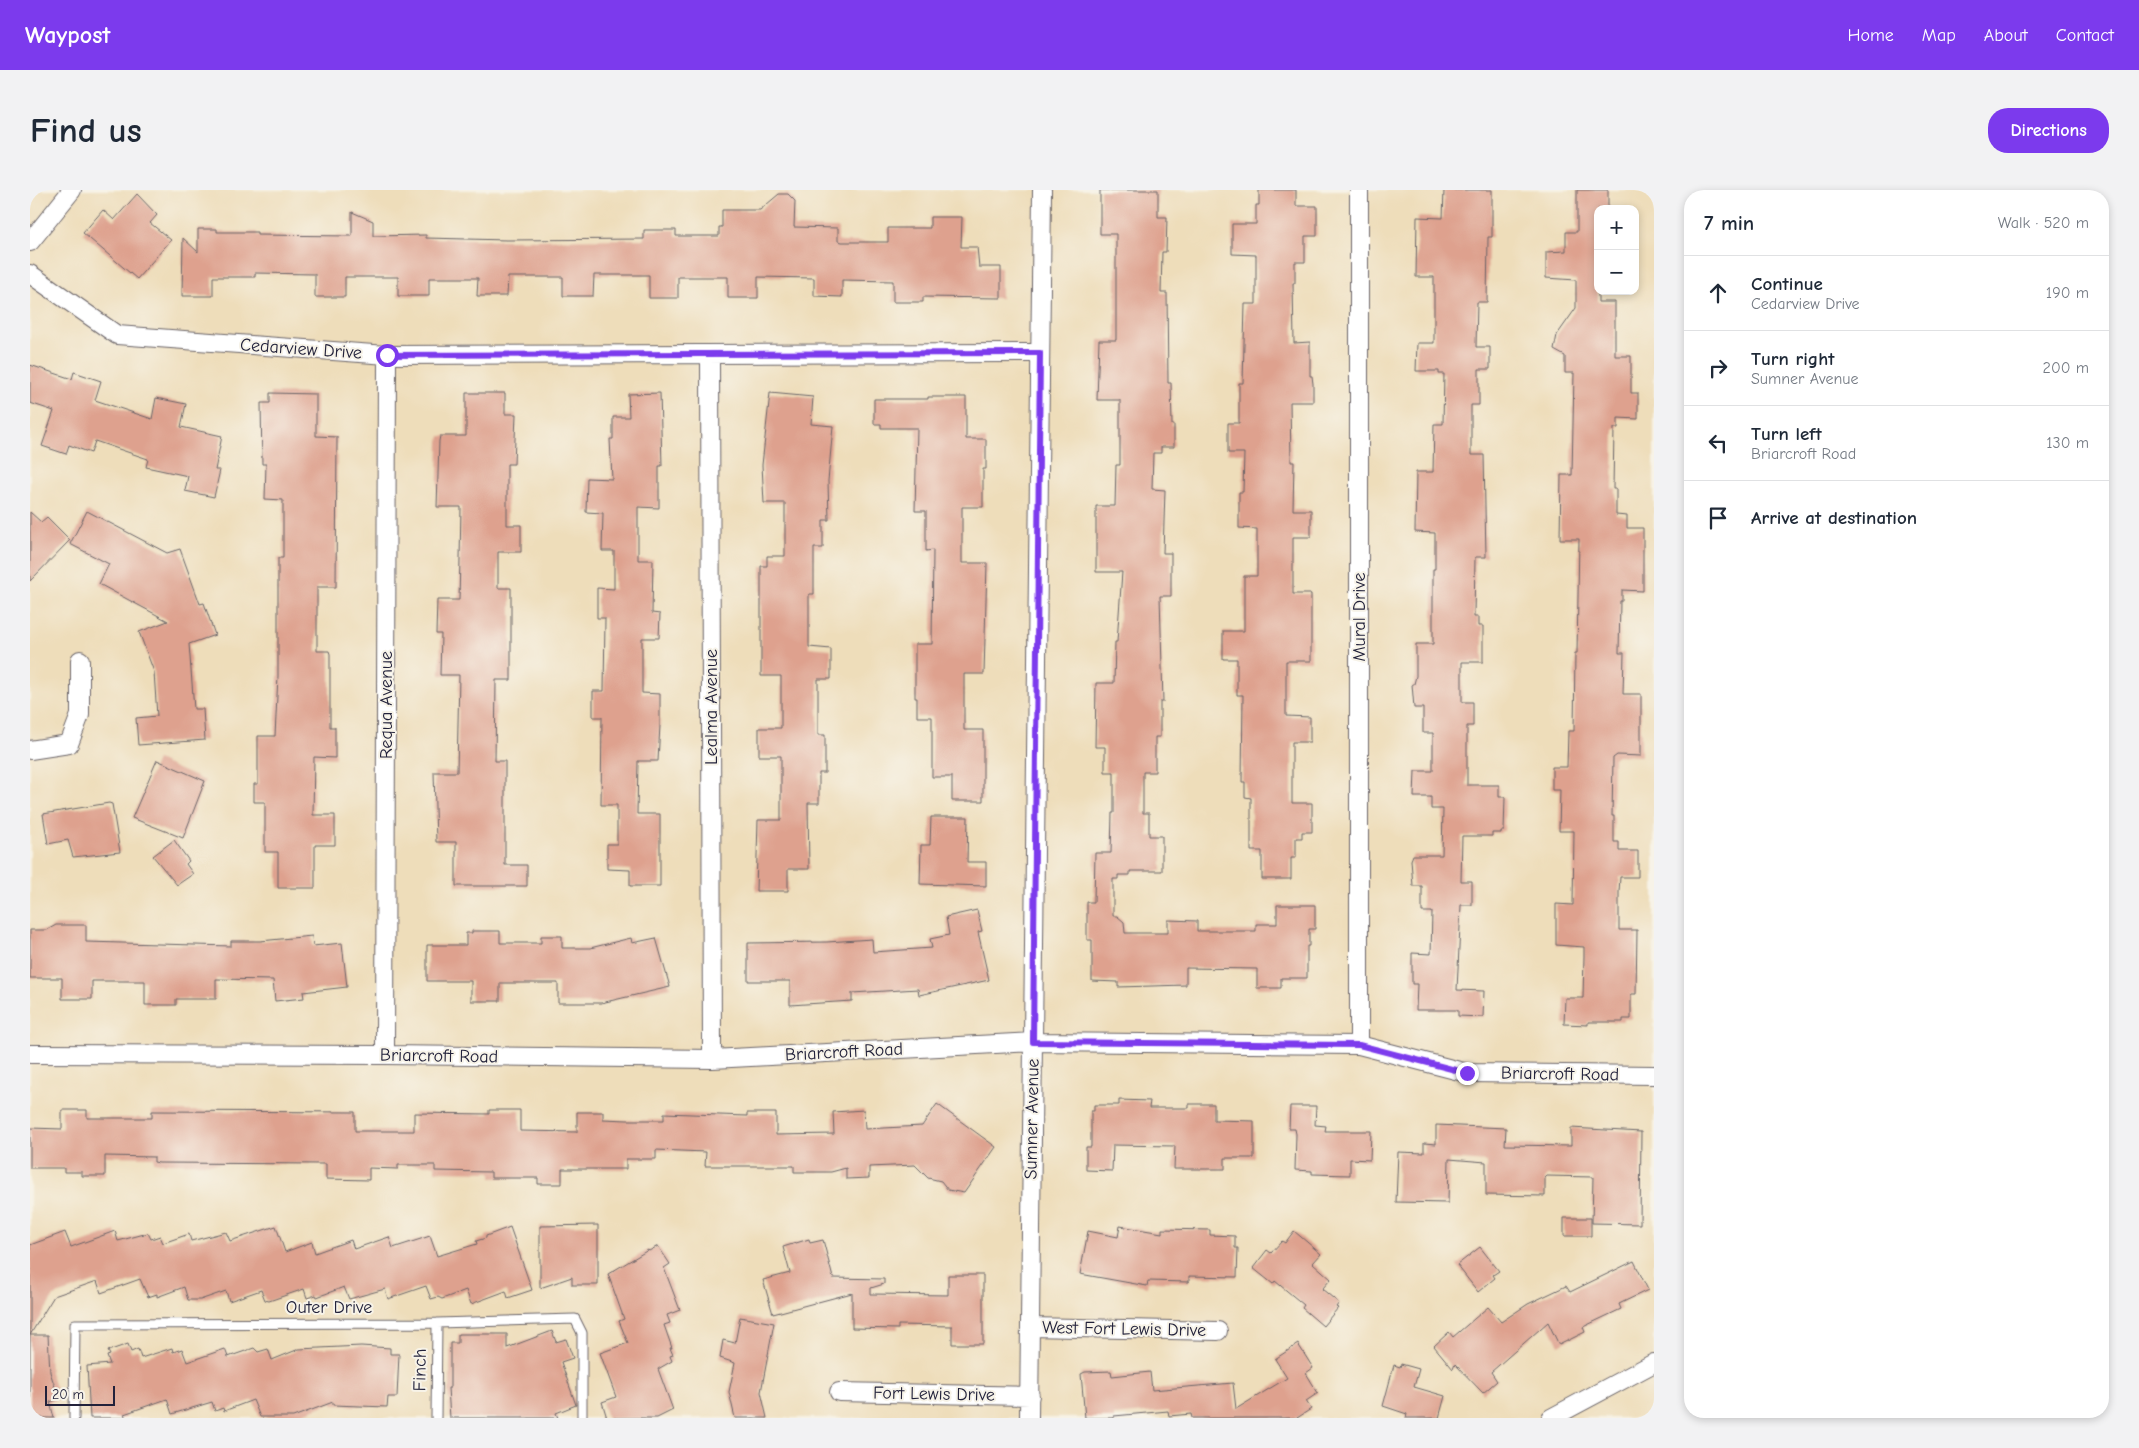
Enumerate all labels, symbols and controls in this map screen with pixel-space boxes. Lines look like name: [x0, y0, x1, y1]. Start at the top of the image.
text: Waypost: [25, 21, 110, 49]
text: Home: [1847, 25, 1894, 46]
text: Map: [1922, 25, 1956, 46]
text: About: [1984, 25, 2028, 46]
text: Contact: [2056, 25, 2114, 46]
button: Directions: [1988, 108, 2109, 153]
text: Find us: [30, 110, 142, 151]
map controls: [1594, 205, 1639, 295]
button: +: [1594, 205, 1639, 250]
text: 7 min: [1704, 211, 1754, 235]
text: Walk · 520 m: [1998, 214, 2089, 232]
button: −: [1594, 250, 1639, 295]
text: Continue: [1751, 273, 1823, 295]
icon: ahead: [1704, 279, 1732, 307]
text: 190 m: [2046, 284, 2089, 302]
text: Cedarview Drive: [1751, 295, 1860, 313]
street label: Cedarview Drive: [239, 334, 363, 364]
route start: [376, 344, 399, 367]
text: Turn right: [1751, 348, 1835, 370]
icon: right: [1704, 354, 1732, 382]
text: 200 m: [2043, 359, 2089, 377]
text: Sumner Avenue: [1751, 370, 1859, 388]
text: Turn left: [1751, 423, 1822, 445]
icon: left: [1704, 429, 1732, 457]
text: 130 m: [2046, 434, 2089, 452]
text: Briarcroft Road: [1751, 445, 1856, 463]
icon: arrive: [1704, 504, 1732, 532]
text: Arrive at destination: [1751, 507, 1917, 529]
street label: Mural Drive: [1349, 572, 1370, 662]
street label: Lealma Avenue: [701, 649, 722, 765]
street label: Requa Avenue: [376, 651, 397, 759]
street label: Briarcroft Road: [784, 1038, 904, 1066]
street label: Briarcroft Road: [380, 1044, 498, 1068]
street label: Sumner Avenue: [1020, 1058, 1044, 1180]
route end: [1456, 1062, 1479, 1085]
street label: Briarcroft Road: [1501, 1062, 1619, 1086]
street label: Outer Drive: [286, 1297, 372, 1318]
street label: West Fort Lewis Drive: [1042, 1317, 1206, 1341]
street label: Finch: [409, 1348, 431, 1392]
street label: Fort Lewis Drive: [873, 1382, 995, 1406]
scale bar: [45, 1383, 115, 1406]
text: 20 m: [52, 1386, 84, 1403]

